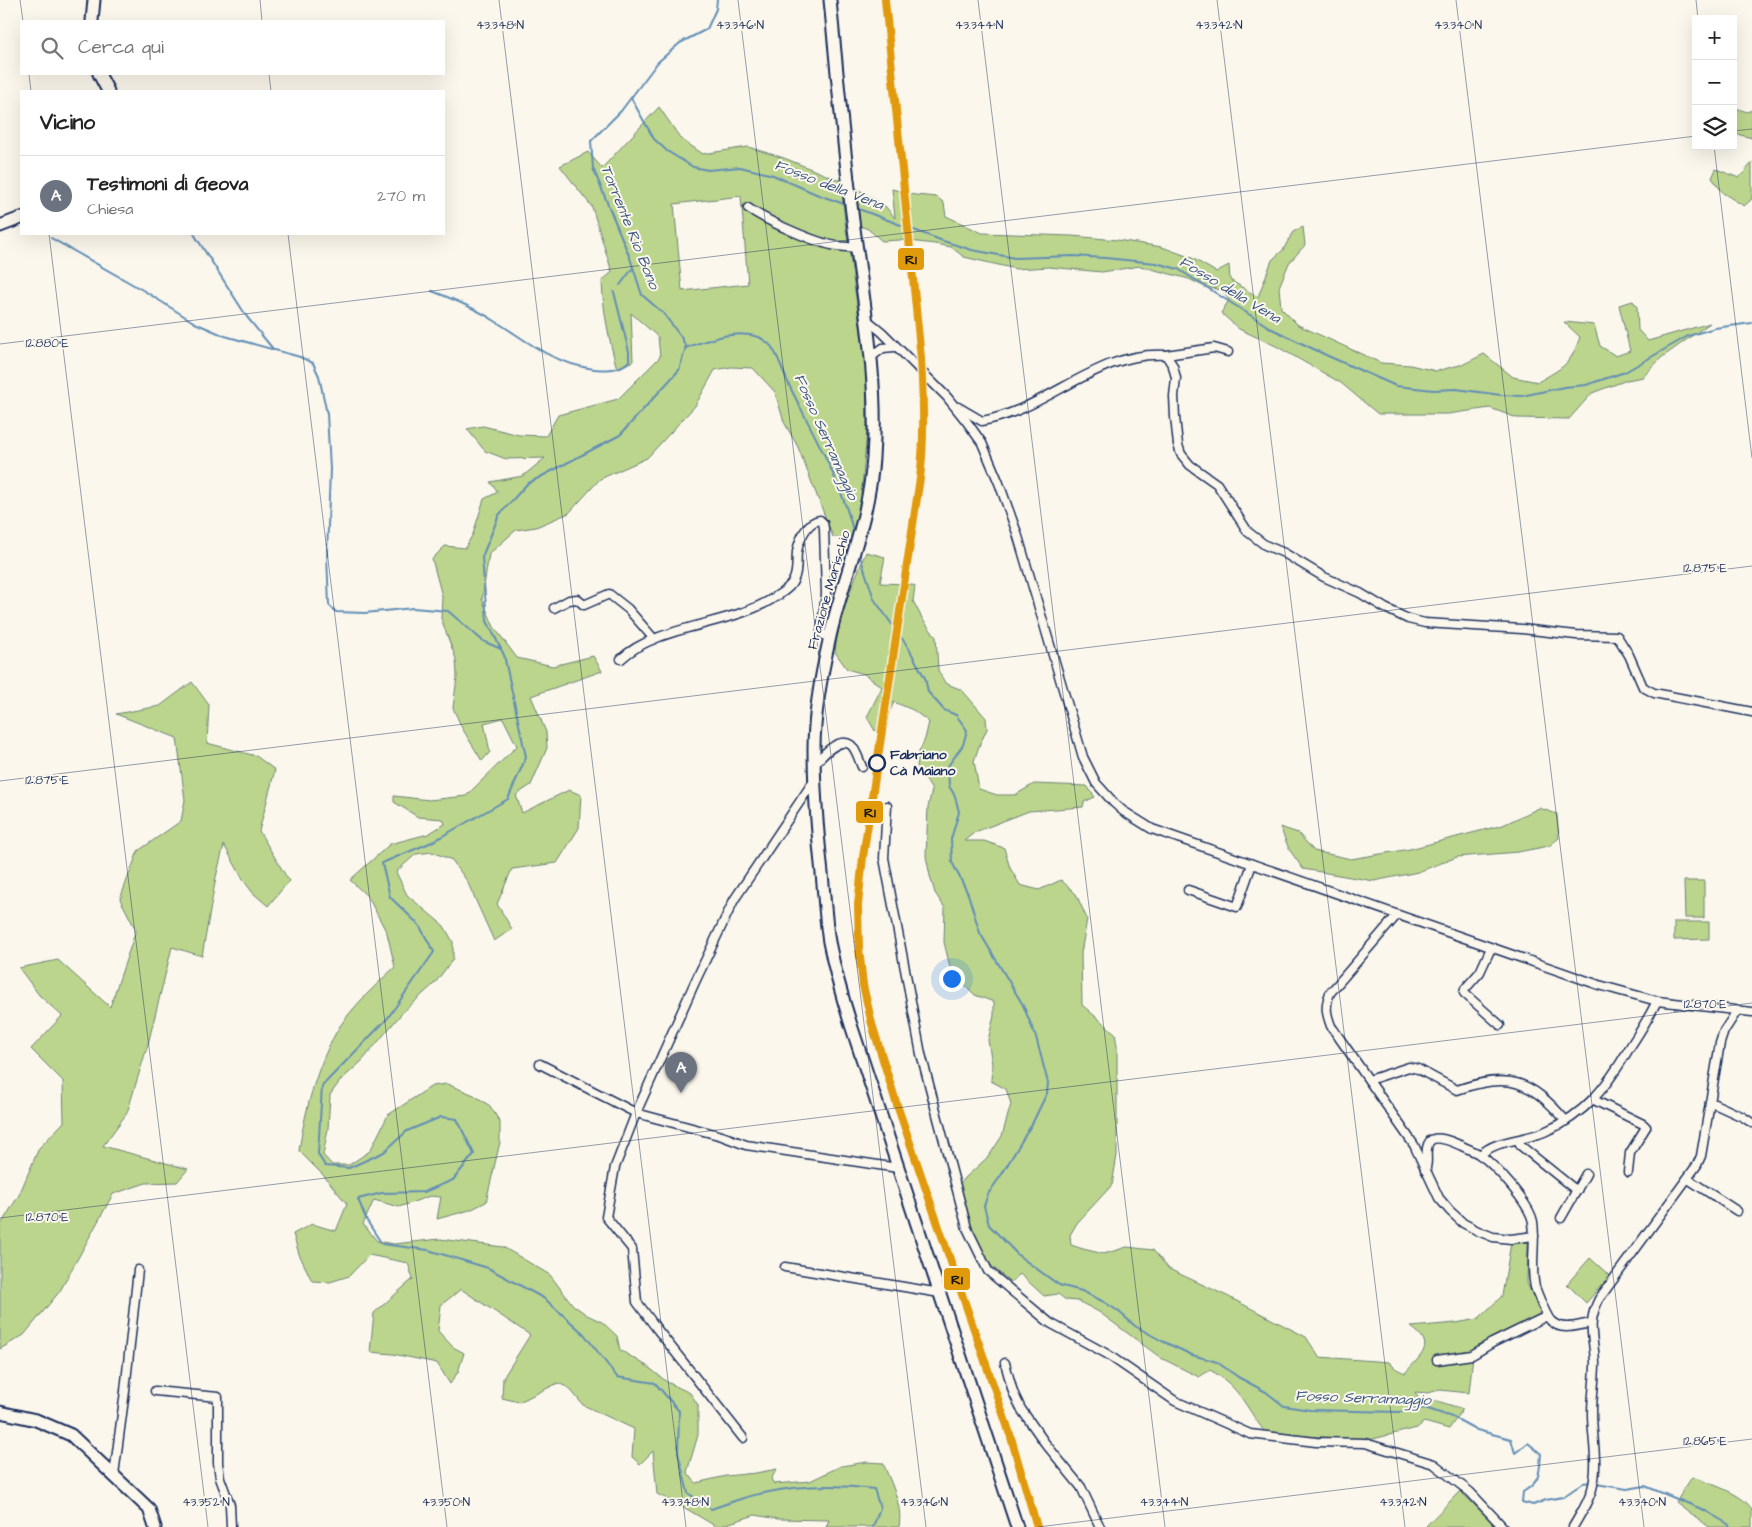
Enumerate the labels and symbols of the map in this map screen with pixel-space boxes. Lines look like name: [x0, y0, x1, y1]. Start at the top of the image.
text: 43.348°N: [476, 17, 525, 34]
text: 43.346°N: [716, 17, 764, 34]
text: 43.344°N: [955, 17, 1004, 34]
text: 43.342°N: [1195, 17, 1243, 34]
text: 43.340°N: [1434, 17, 1482, 34]
water label: Fosso della Vena: [771, 155, 888, 216]
water label: Torrente Rio Bono: [595, 162, 665, 294]
line badge: R1: [897, 247, 925, 271]
text: R1: [905, 250, 917, 270]
water label: Fosso della Vena: [1175, 251, 1286, 329]
text: 12.880°E: [26, 335, 68, 352]
water label: Fosso Serramaggio: [788, 371, 864, 505]
street label: Frazione Marischio: [802, 528, 856, 652]
text: 12.875°E: [1683, 560, 1727, 577]
place label: Fabriano Cà Maiano: [890, 745, 956, 781]
marker: Fabriano Cà Maiano: [868, 754, 886, 772]
text: 12.875°E: [25, 772, 69, 789]
line badge: R1: [855, 800, 884, 824]
text: R1: [864, 803, 876, 823]
your location: [939, 966, 965, 992]
text: 12.870°E: [1684, 996, 1726, 1013]
pin: A: [665, 1052, 697, 1093]
text: 12.870°E: [26, 1209, 68, 1226]
line badge: R1: [943, 1267, 971, 1291]
text: R1: [951, 1270, 963, 1290]
water label: Fosso Serramaggio: [1295, 1385, 1433, 1412]
text: 12.865°E: [1683, 1433, 1727, 1450]
text: 43.352°N: [182, 1494, 230, 1511]
text: 43.350°N: [422, 1494, 471, 1511]
text: 43.348°N: [661, 1494, 710, 1511]
text: 43.346°N: [900, 1494, 948, 1511]
text: 43.344°N: [1140, 1494, 1189, 1511]
text: 43.342°N: [1379, 1494, 1427, 1511]
text: 43.340°N: [1618, 1494, 1666, 1511]

